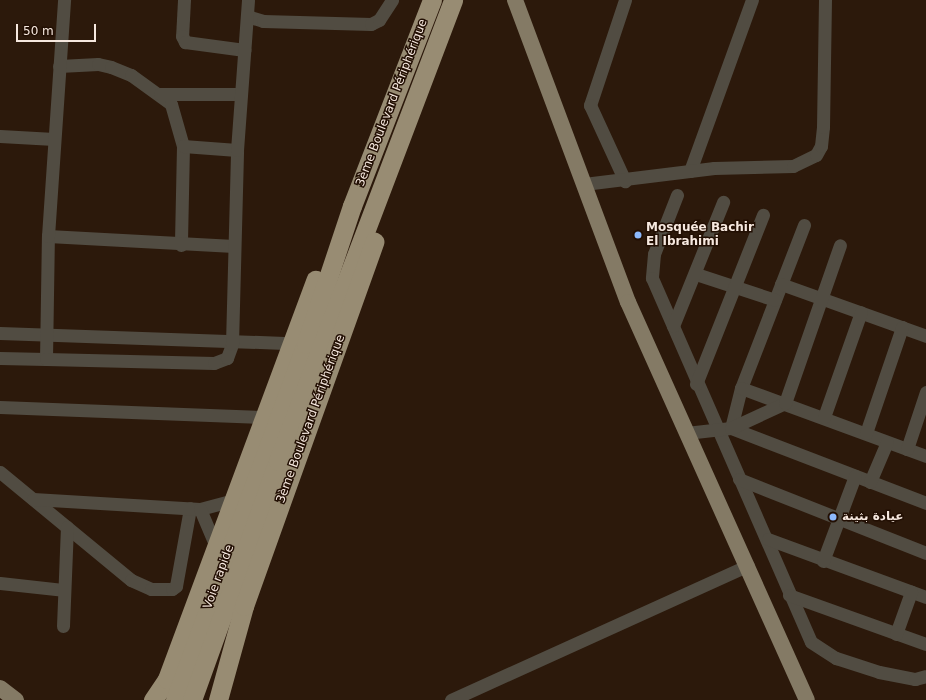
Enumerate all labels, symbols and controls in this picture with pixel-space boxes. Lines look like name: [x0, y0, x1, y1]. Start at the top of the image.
scale bar: [18, 16, 98, 42]
street label: 3ème Boulevard Périphérique: [353, 17, 431, 189]
text: 50 m: [23, 24, 54, 38]
place label: Mosquée Bachir El Ibrahimi: [646, 221, 754, 249]
marker: Mosquée Bachir El Ibrahimi: [633, 230, 643, 240]
street label: 3ème Boulevard Périphérique: [274, 333, 348, 505]
place label: عيادة بثينة: [842, 510, 904, 524]
marker: عيادة بثينة: [827, 511, 839, 523]
street label: Voie rapide: [201, 543, 237, 611]

